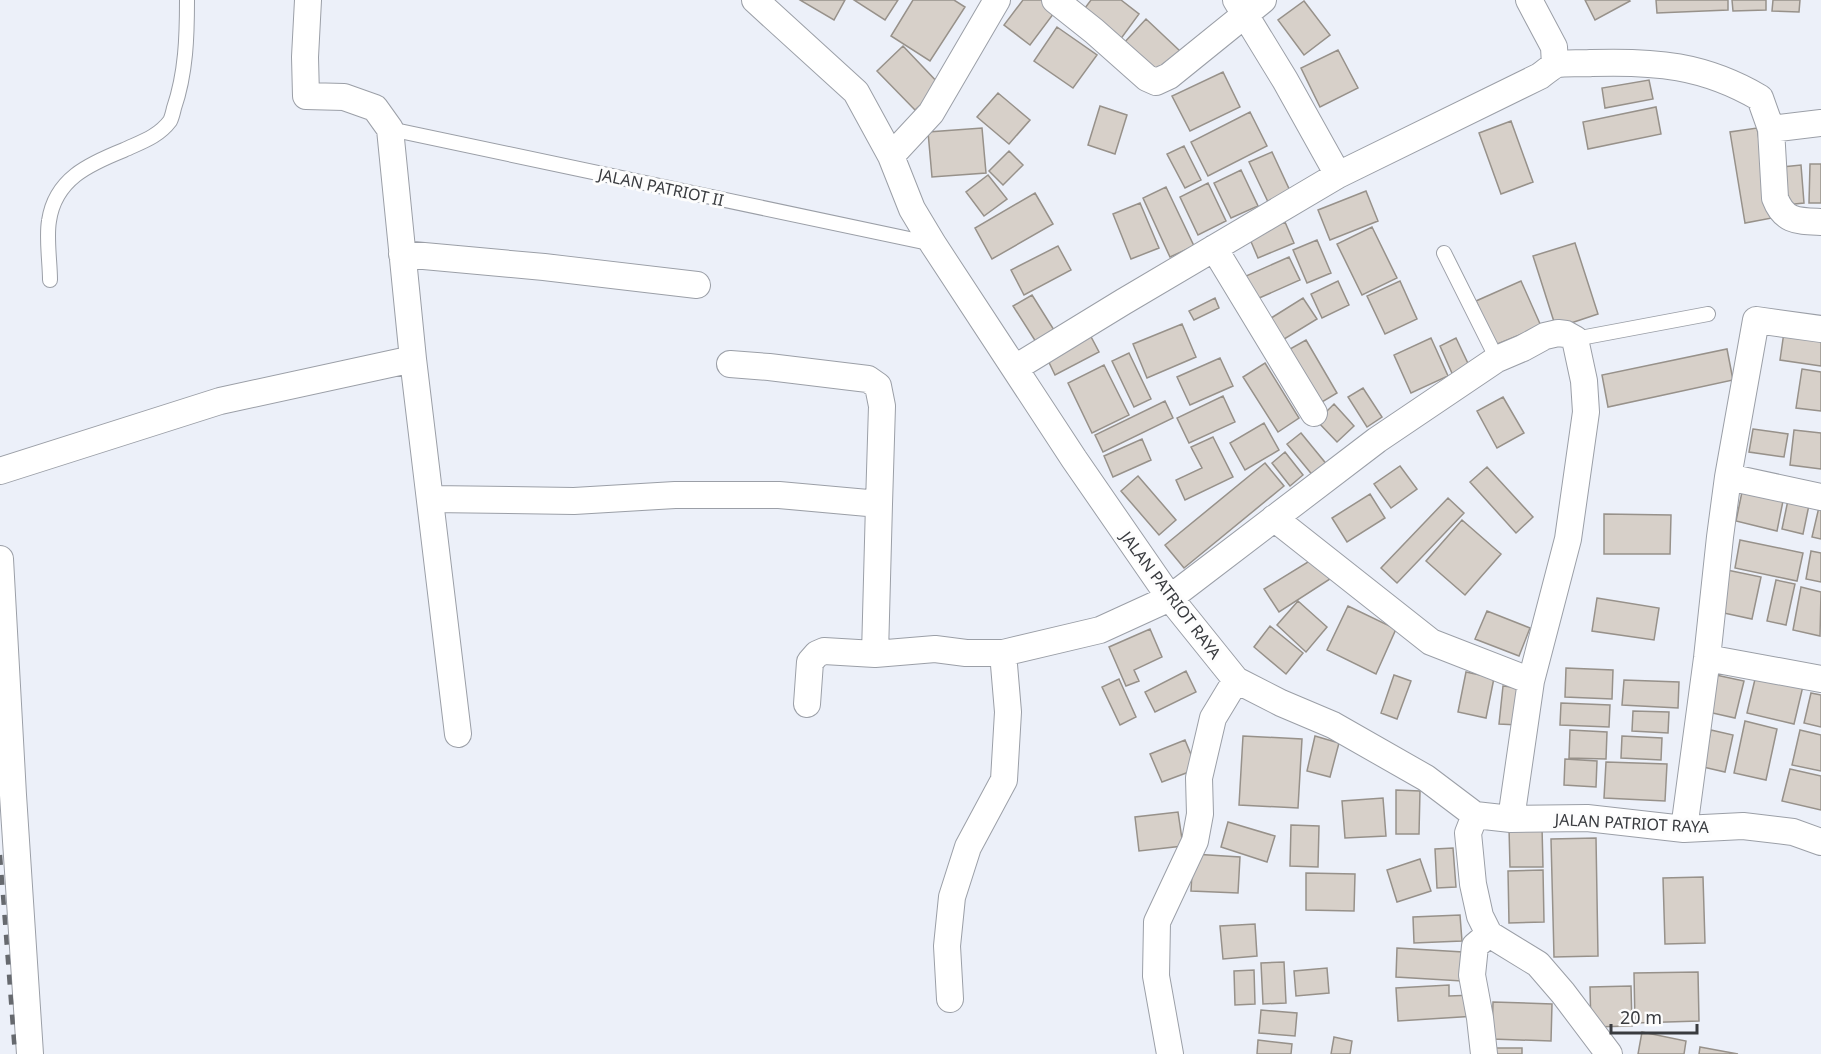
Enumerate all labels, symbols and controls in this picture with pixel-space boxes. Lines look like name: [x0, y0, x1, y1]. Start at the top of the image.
street label: JALAN PATRIOT II: [594, 163, 726, 211]
street label: JALAN PATRIOT RAYA: [1115, 525, 1227, 664]
street label: JALAN PATRIOT RAYA: [1552, 808, 1710, 838]
scale bar: [1611, 997, 1696, 1035]
text: 20 m: [1620, 1005, 1662, 1029]

